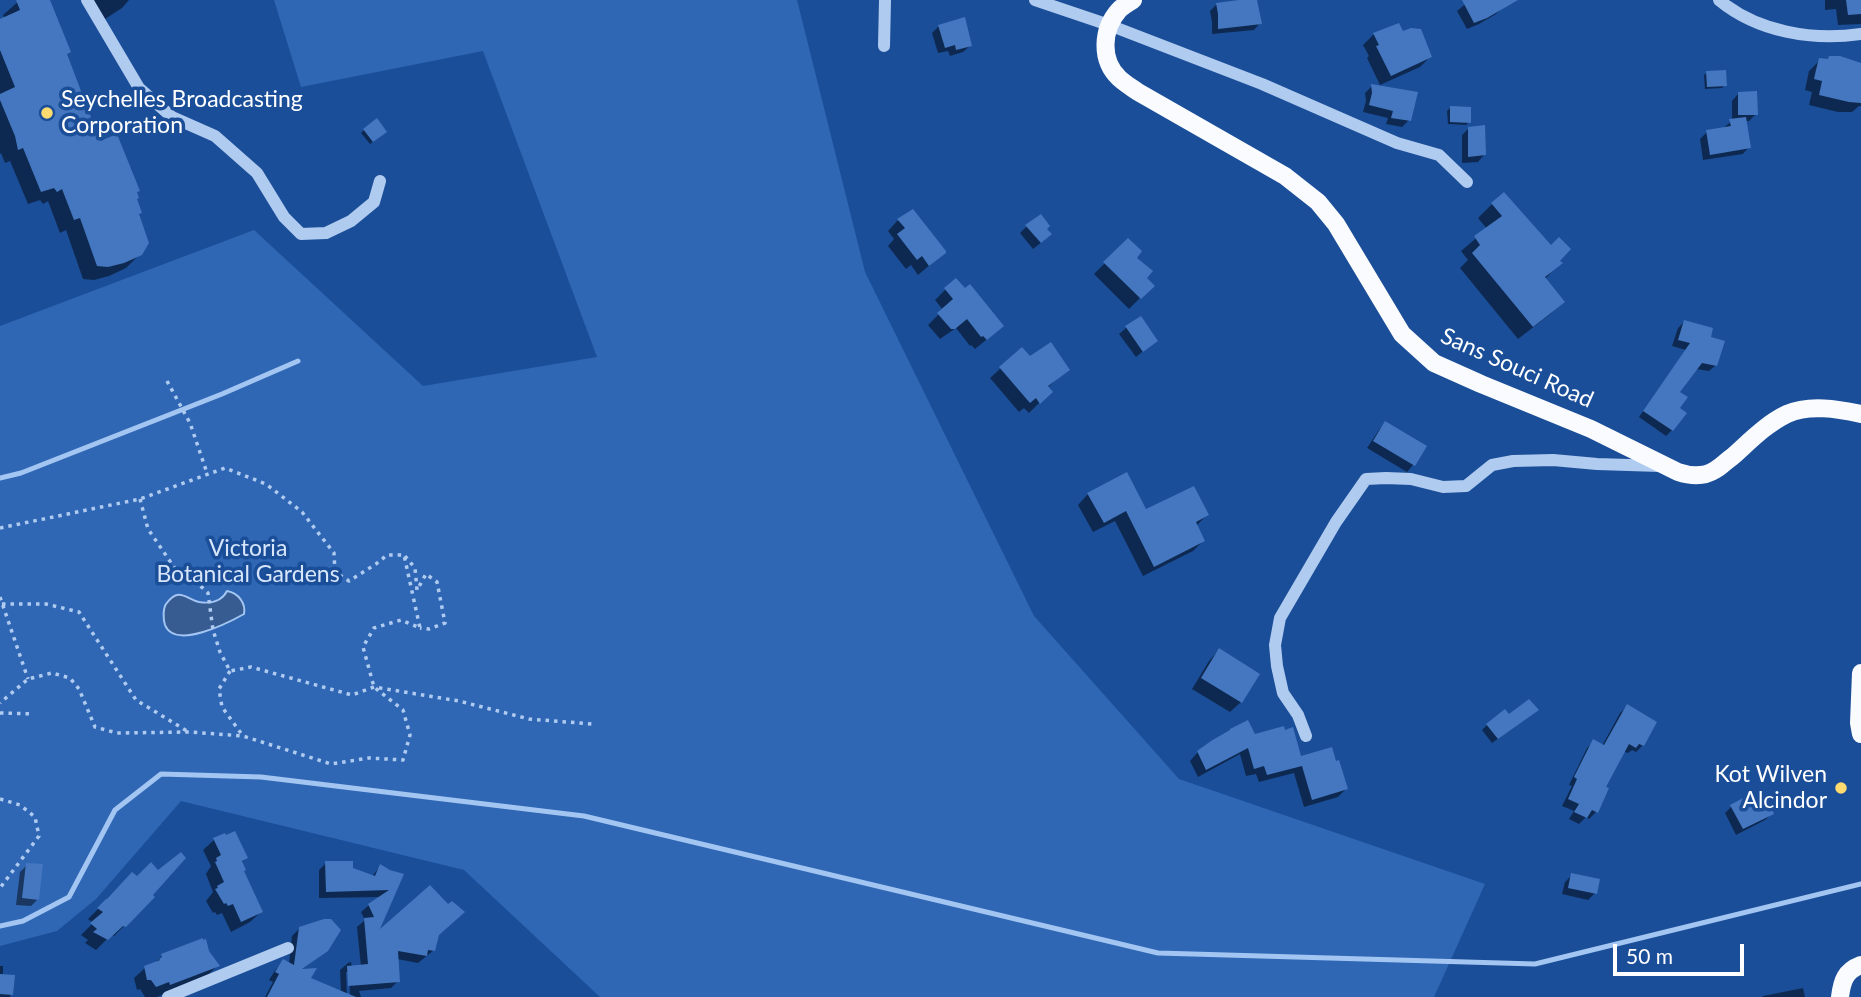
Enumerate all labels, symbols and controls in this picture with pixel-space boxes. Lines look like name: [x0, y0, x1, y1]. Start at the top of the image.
place label: Seychelles Broadcasting Corporation: [61, 86, 303, 140]
marker: Seychelles Broadcasting Corporation: [39, 105, 55, 121]
street label: Sans Souci Road: [1436, 322, 1598, 414]
park label: Victoria Botanical Gardens: [156, 535, 340, 589]
place label: Kot Wilven Alcindor: [1714, 761, 1827, 815]
marker: Kot Wilven Alcindor: [1833, 780, 1849, 796]
scale bar: [1616, 930, 1747, 974]
text: 50 m: [1626, 943, 1673, 968]

